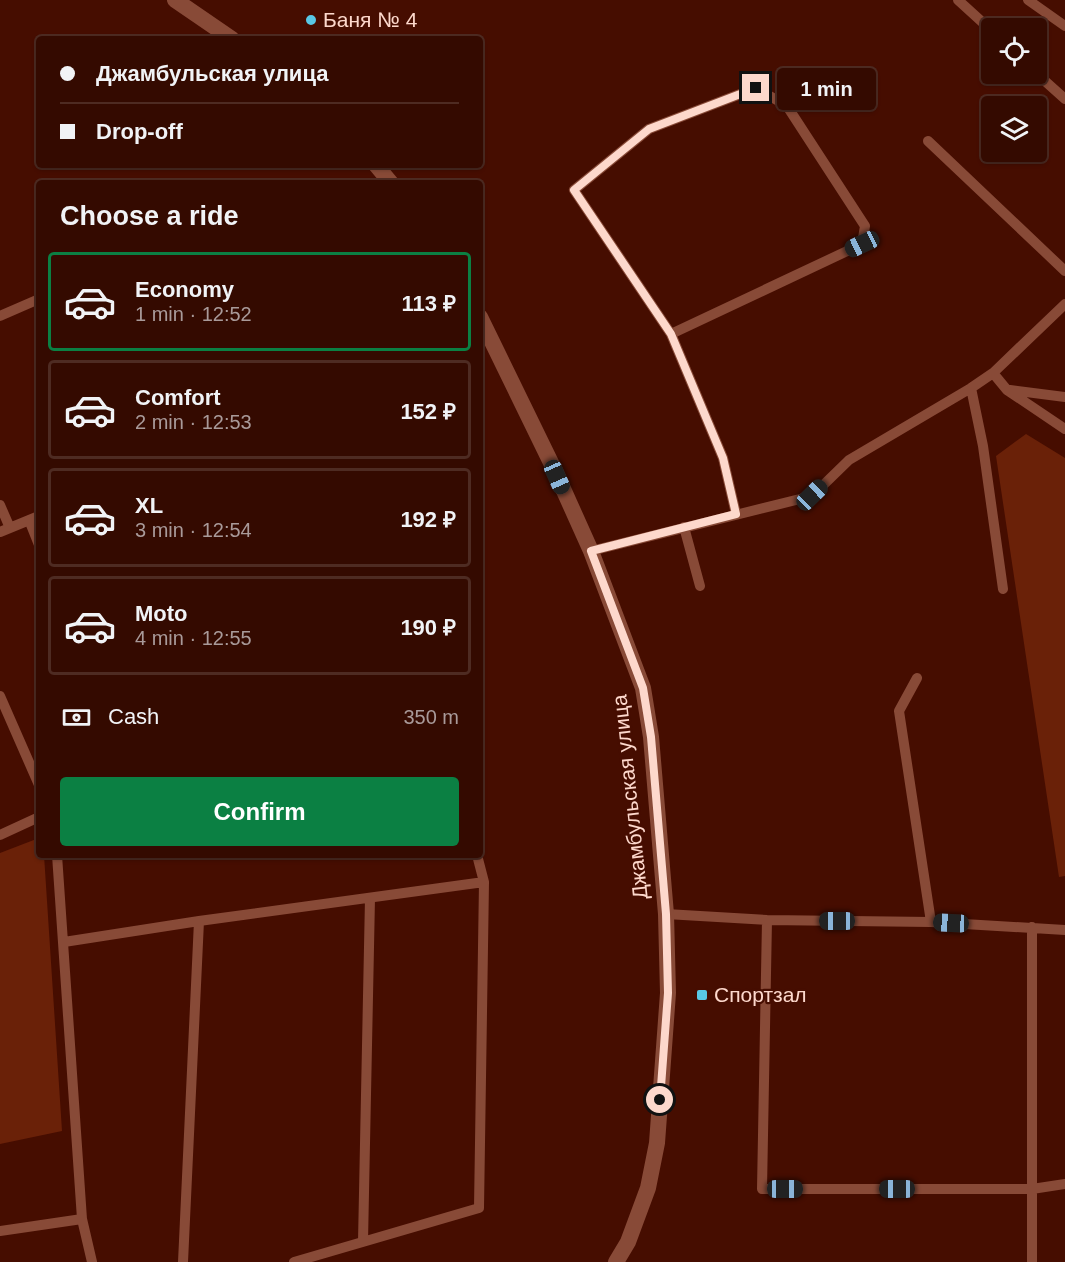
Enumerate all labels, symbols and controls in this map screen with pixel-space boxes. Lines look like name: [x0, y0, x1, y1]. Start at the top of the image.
place label: Баня № 4: [323, 8, 418, 31]
marker: Баня № 4: [304, 13, 318, 27]
map controls: [981, 18, 1047, 162]
button: locate: [981, 18, 1047, 84]
text: Джамбульская улица: [96, 61, 328, 86]
callout: 1 min: [777, 67, 876, 109]
route end: [742, 74, 769, 101]
text: 1 min: [800, 78, 853, 100]
button: layers: [981, 96, 1047, 162]
text: Drop-off: [96, 119, 183, 144]
text: Choose a ride: [60, 201, 239, 231]
car: [842, 228, 882, 260]
icon: car: [63, 275, 117, 329]
text: Economy: [135, 277, 234, 302]
text: 113 ₽: [402, 291, 456, 316]
text: 1 min · 12:52: [135, 303, 252, 325]
icon: car: [63, 383, 117, 437]
text: Comfort: [135, 385, 221, 410]
text: 152 ₽: [400, 399, 456, 424]
text: 2 min · 12:53: [135, 411, 252, 433]
car: [541, 457, 573, 497]
car: [793, 476, 831, 514]
icon: car: [63, 491, 117, 545]
text: XL: [135, 493, 163, 518]
text: 192 ₽: [400, 507, 456, 532]
text: 3 min · 12:54: [135, 519, 252, 541]
icon: car: [63, 599, 117, 653]
text: Moto: [135, 601, 188, 626]
text: 190 ₽: [400, 615, 456, 640]
text: 4 min · 12:55: [135, 627, 252, 649]
street label: Джамбульская улица: [607, 693, 652, 901]
icon: cash: [60, 701, 93, 734]
text: Cash: [108, 704, 159, 729]
text: 350 m: [403, 706, 459, 728]
button: Confirm: [60, 777, 459, 846]
car: [819, 912, 855, 930]
car: [933, 913, 969, 933]
place label: Спортзал: [714, 983, 807, 1006]
marker: Спортзал: [695, 988, 709, 1002]
route start: [646, 1086, 673, 1113]
car: [767, 1180, 803, 1198]
car: [879, 1180, 915, 1198]

